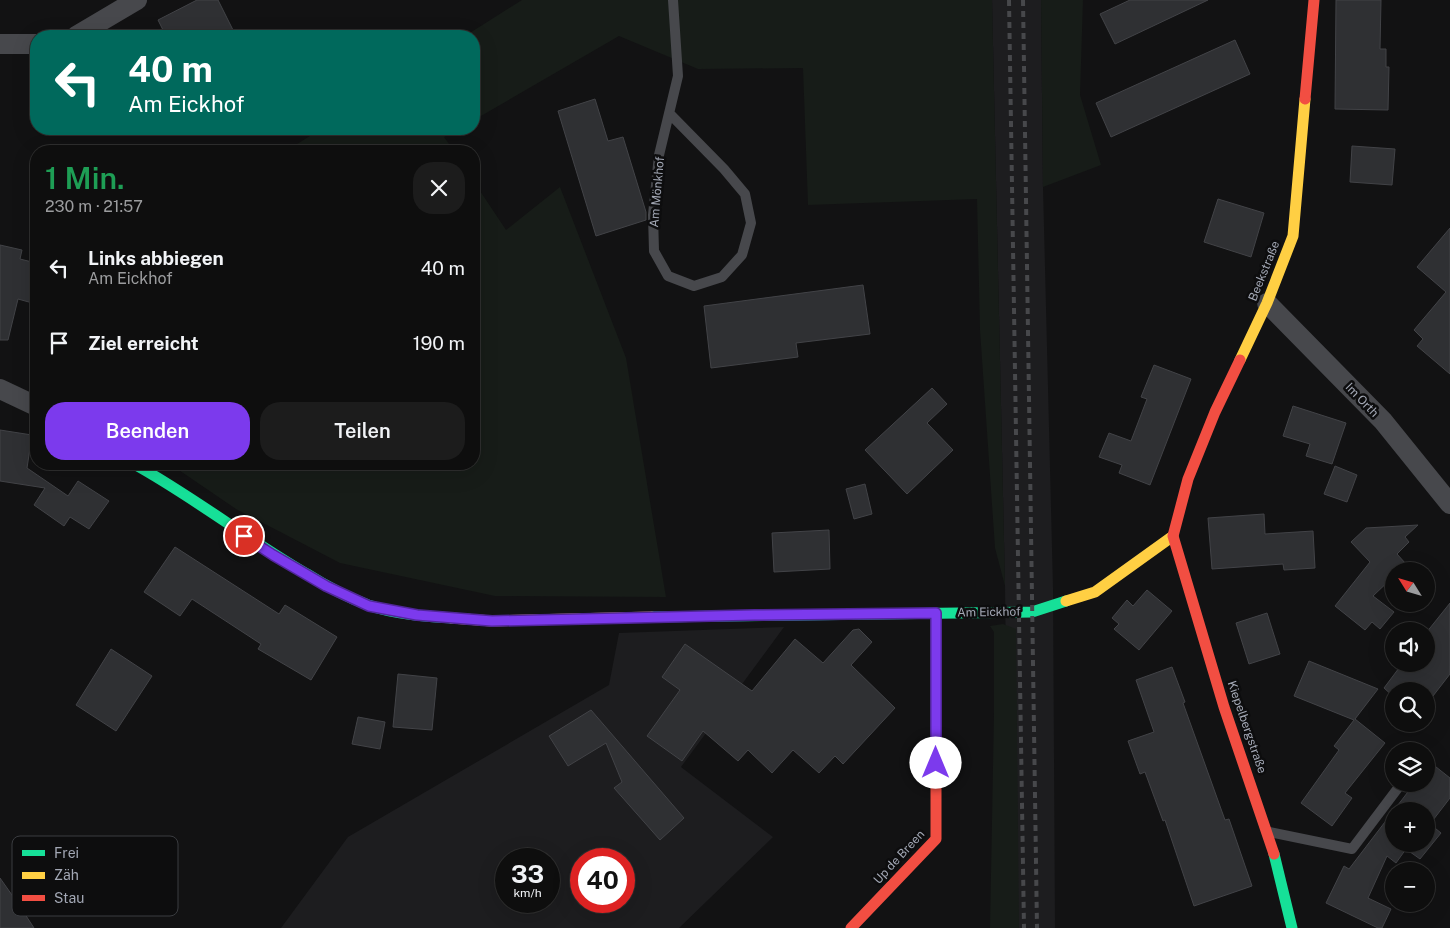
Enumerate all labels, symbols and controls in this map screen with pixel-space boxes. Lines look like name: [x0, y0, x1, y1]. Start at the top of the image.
text: 40 m: [128, 49, 213, 90]
icon: left: [45, 50, 110, 115]
text: Am Eickhof: [128, 91, 244, 117]
street label: Am Mönkhof: [647, 156, 667, 228]
text: 1 Min.: [45, 160, 125, 196]
button: close: [413, 162, 465, 214]
text: 230 m · 21:57: [45, 197, 143, 216]
street label: Beekstraße: [1246, 239, 1283, 303]
text: Links abbiegen: [88, 247, 224, 269]
icon: left: [45, 254, 73, 282]
text: 40 m: [420, 257, 465, 279]
text: Am Eickhof: [88, 269, 173, 288]
icon: arrive: [45, 329, 73, 357]
text: Ziel erreicht: [88, 332, 199, 354]
text: 190 m: [413, 332, 465, 354]
street label: Im Orth: [1343, 380, 1382, 420]
button: Beenden: [45, 402, 250, 460]
button: Teilen: [260, 402, 465, 460]
pin: [223, 515, 265, 557]
icon: arrive: [230, 522, 258, 550]
north arrow: [1385, 562, 1435, 612]
map controls: [1385, 562, 1435, 912]
street label: Am Eickhof: [957, 604, 1021, 620]
button: sound: [1385, 622, 1435, 672]
street label: Kiepelbergstraße: [1225, 679, 1269, 775]
button: search: [1385, 682, 1435, 732]
position arrow: [909, 736, 961, 788]
button: layers: [1385, 742, 1435, 792]
button: +: [1385, 802, 1435, 852]
street label: Up de Breen: [871, 827, 927, 887]
legend: [12, 836, 178, 916]
text: Frei: [54, 845, 79, 861]
speed limit sign: 40: [570, 848, 635, 913]
text: 33: [511, 859, 544, 889]
button: −: [1385, 862, 1435, 912]
text: Zäh: [54, 867, 79, 883]
text: km/h: [513, 886, 542, 900]
text: Stau: [54, 890, 84, 906]

